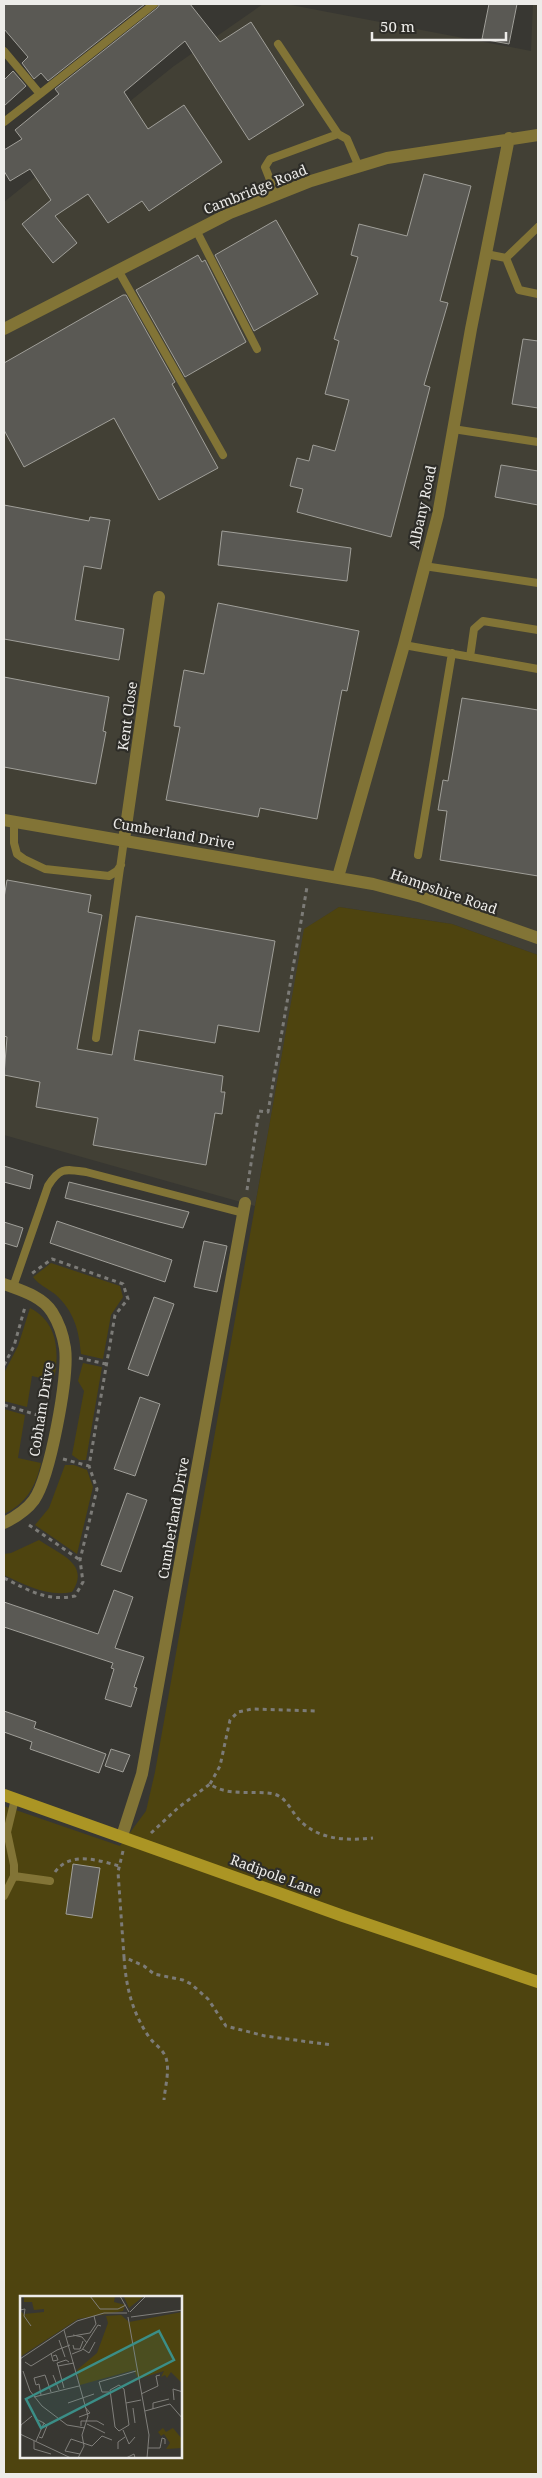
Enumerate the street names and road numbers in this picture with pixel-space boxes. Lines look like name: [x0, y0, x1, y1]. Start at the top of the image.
street label: Cambridge Road: [200, 159, 310, 218]
street label: Albany Road: [404, 463, 440, 550]
street label: Kent Close: [113, 680, 141, 752]
street label: Cumberland Drive: [111, 813, 237, 853]
street label: Hampshire Road: [388, 864, 500, 918]
street label: Cobham Drive: [24, 1360, 58, 1458]
street label: Cumberland Drive: [153, 1455, 193, 1581]
street label: Radipole Lane: [228, 1850, 324, 1900]

